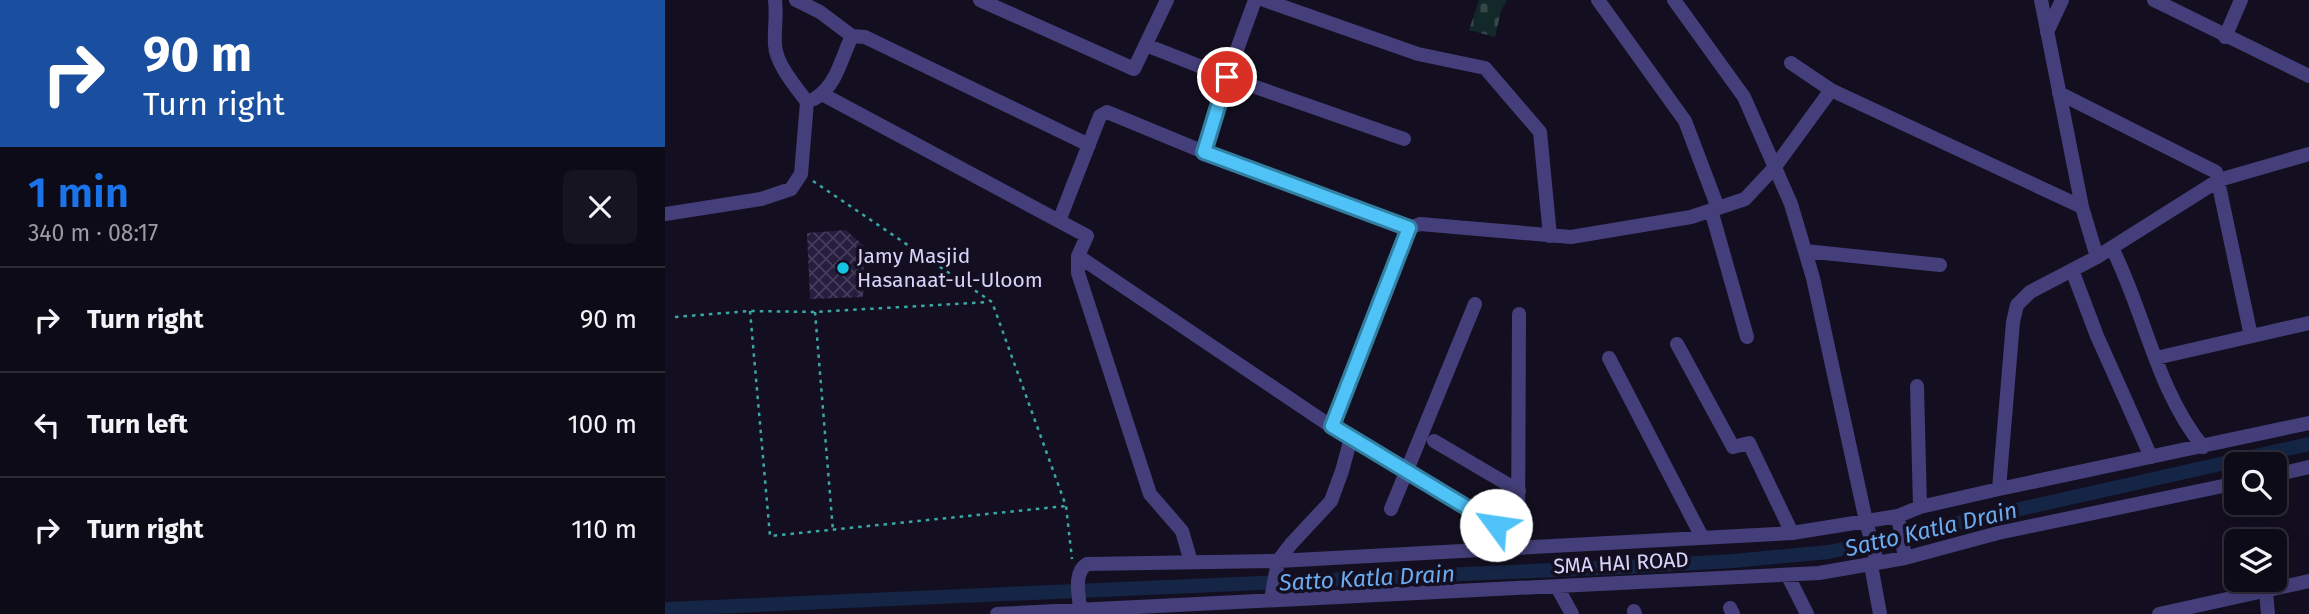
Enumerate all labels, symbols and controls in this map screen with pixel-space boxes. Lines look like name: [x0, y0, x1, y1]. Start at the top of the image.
text: 90 m: [143, 25, 252, 84]
icon: right: [28, 28, 119, 119]
pin: [1197, 47, 1257, 107]
icon: arrive: [1208, 58, 1246, 96]
text: Turn right: [143, 85, 285, 123]
text: 1 min: [28, 168, 129, 218]
button: close: [563, 170, 637, 244]
text: 340 m · 08:17: [28, 219, 158, 247]
place label: Jamy Masjid Hasanaat-ul-Uloom: [857, 243, 1043, 293]
marker: Jamy Masjid Hasanaat-ul-Uloom: [835, 260, 851, 276]
icon: right: [28, 301, 66, 339]
text: Turn right: [87, 304, 204, 335]
text: 90 m: [580, 304, 637, 335]
icon: left: [28, 406, 66, 444]
text: Turn left: [87, 409, 188, 440]
text: 100 m: [568, 409, 637, 440]
map controls: [2224, 452, 2287, 592]
button: search: [2224, 452, 2287, 515]
position arrow: [1459, 488, 1533, 562]
water label: Satto Katla Drain: [1841, 496, 2020, 563]
icon: right: [28, 511, 66, 549]
text: Turn right: [87, 514, 204, 545]
text: 110 m: [571, 514, 637, 545]
button: layers: [2224, 529, 2287, 592]
street label: SMA HAI ROAD: [1553, 546, 1689, 580]
water label: Satto Katla Drain: [1277, 559, 1456, 597]

